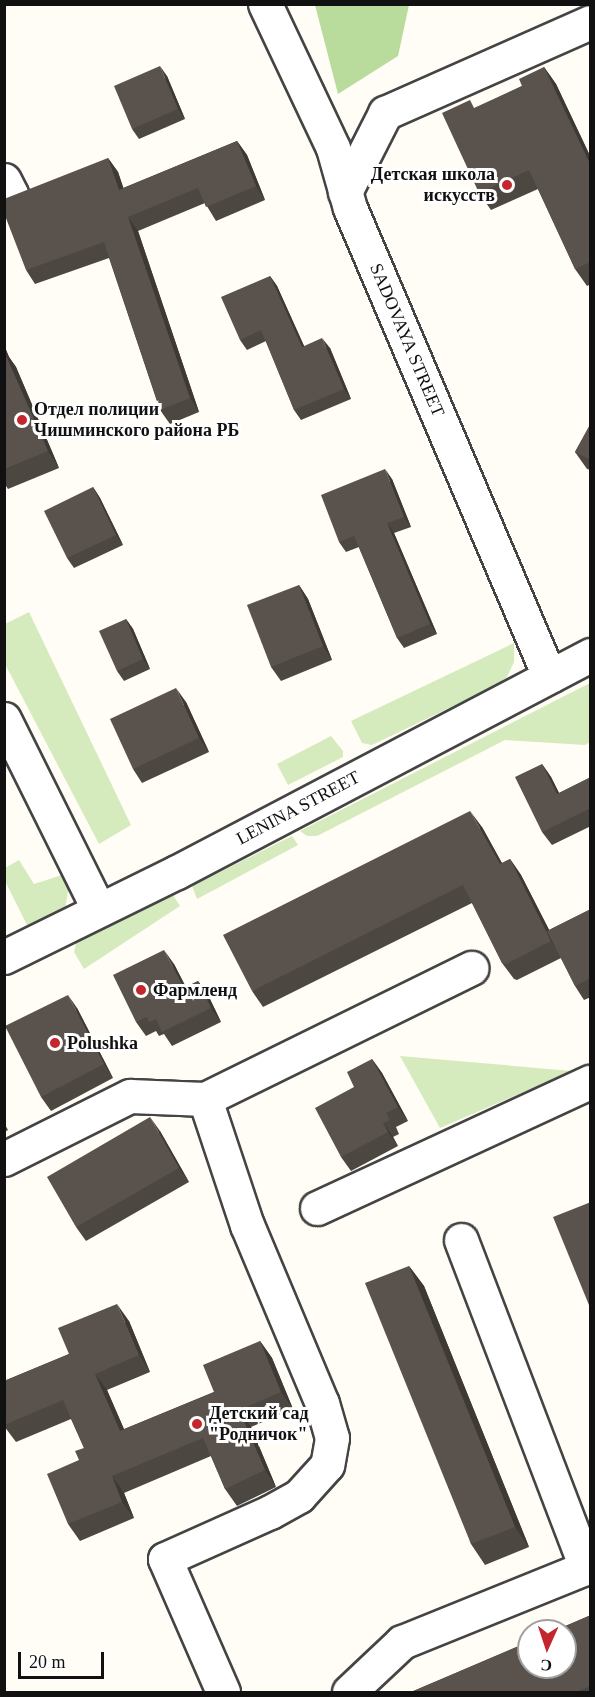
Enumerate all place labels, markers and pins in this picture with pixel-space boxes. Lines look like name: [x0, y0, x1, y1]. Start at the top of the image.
place label: Детская школа искусств: [371, 164, 495, 207]
marker: Детская школа искусств: [500, 178, 514, 192]
place label: Отдел полиции Чишминского района РБ: [34, 399, 239, 442]
marker: Отдел полиции Чишминского района РБ: [15, 413, 29, 427]
place label: Фармленд: [153, 979, 237, 1001]
marker: Фармленд: [134, 983, 148, 997]
place label: Polushka: [67, 1032, 138, 1054]
marker: Polushka: [48, 1036, 62, 1050]
place label: Детский сад "Родничок": [209, 1403, 309, 1446]
marker: Детский сад "Родничок": [190, 1417, 204, 1431]

